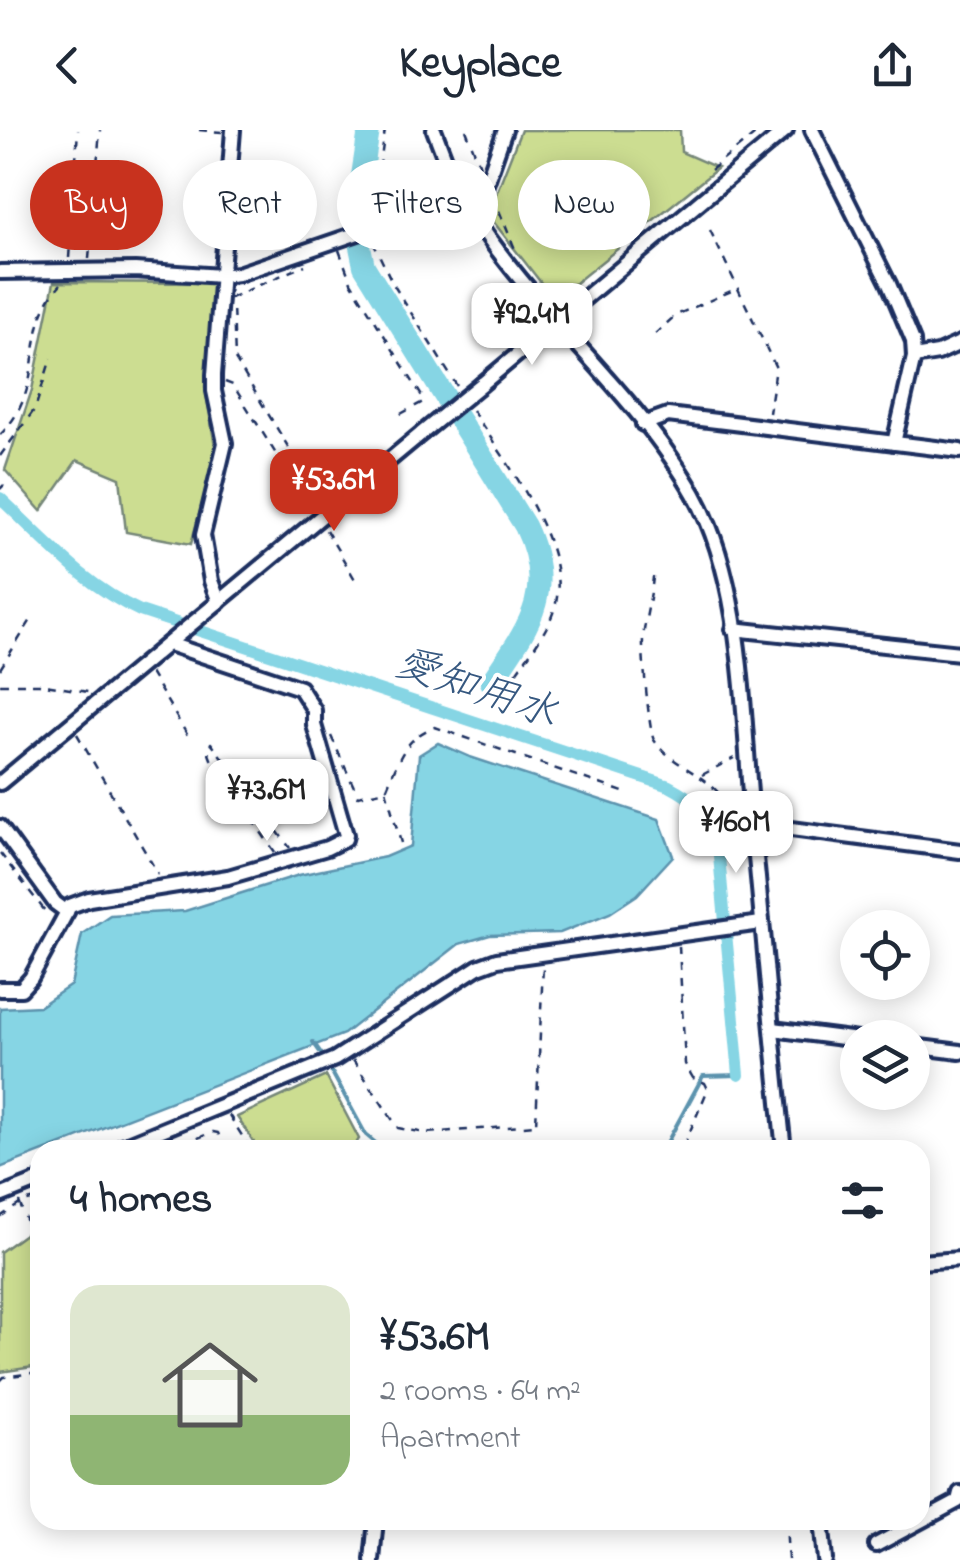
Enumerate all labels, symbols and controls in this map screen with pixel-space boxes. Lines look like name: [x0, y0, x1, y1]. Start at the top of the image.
text: Keyplace: [399, 32, 561, 98]
icon: back: [40, 38, 95, 93]
icon: share: [865, 38, 920, 93]
chip: Buy: [30, 160, 163, 250]
chip: Rent: [183, 160, 317, 250]
chip: Filters: [337, 160, 498, 250]
chip: New: [518, 160, 650, 250]
pin: ¥92.4M: [451, 283, 613, 368]
text: ¥92.4M: [493, 292, 571, 339]
pin: ¥53.6M: [253, 449, 415, 534]
text: ¥53.6M: [292, 458, 376, 505]
water label: 愛知用水: [387, 634, 565, 746]
pin: ¥73.6M: [186, 759, 348, 844]
text: ¥73.6M: [228, 768, 306, 815]
pin: ¥160M: [666, 791, 806, 876]
text: ¥160M: [701, 800, 771, 847]
map controls: [840, 910, 930, 1110]
button: locate: [840, 910, 930, 1000]
button: layers: [840, 1020, 930, 1110]
text: 4 homes: [70, 1170, 212, 1231]
icon: filters: [835, 1173, 890, 1228]
text: ¥53.6M: [380, 1308, 490, 1369]
icon: home: [150, 1325, 270, 1445]
text: 2 rooms · 64 m²: [380, 1369, 581, 1416]
text: Apartment: [380, 1416, 521, 1463]

